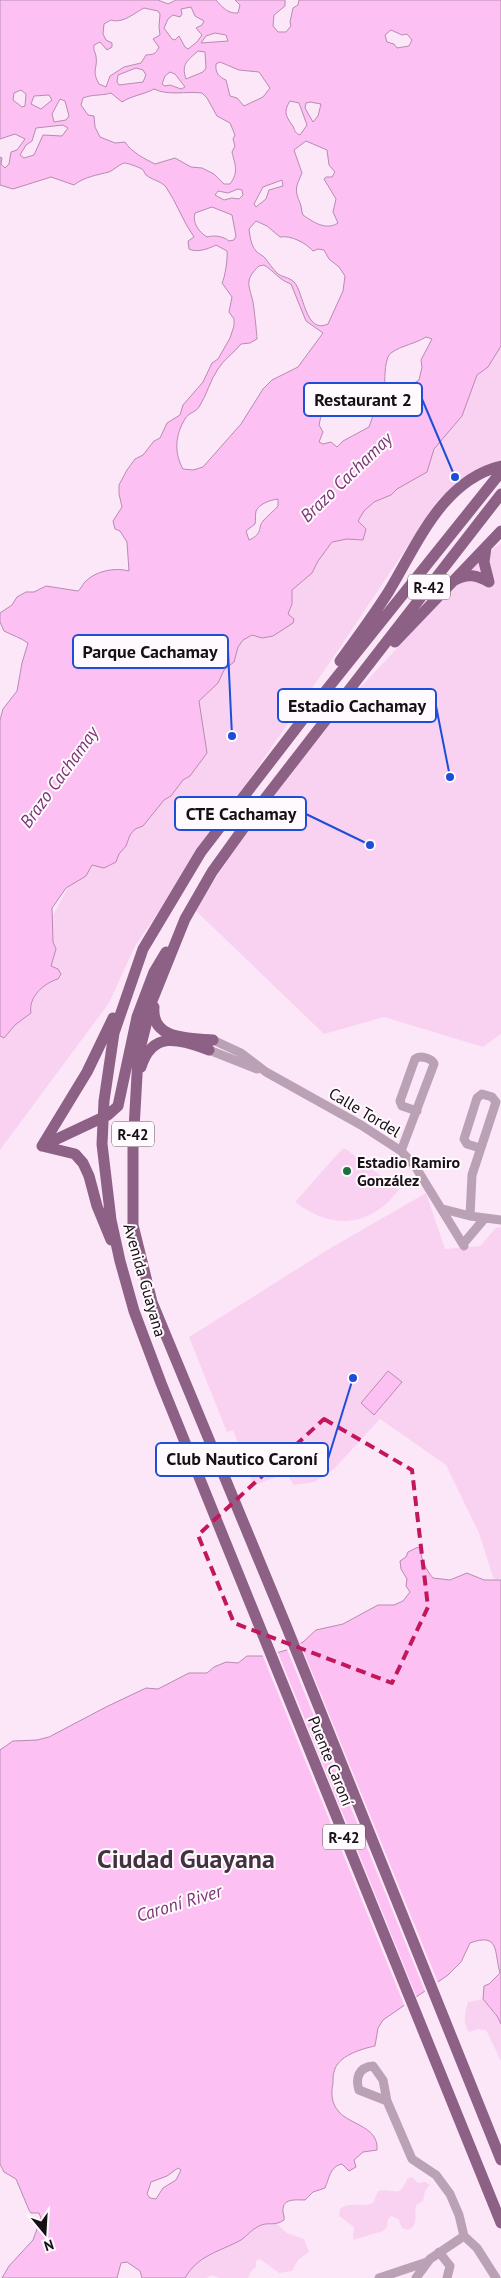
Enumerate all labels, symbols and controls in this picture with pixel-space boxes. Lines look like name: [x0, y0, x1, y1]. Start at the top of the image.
callout: Restaurant 2: [304, 383, 422, 416]
text: Restaurant 2: [314, 388, 412, 411]
water label: Brazo Cachamay: [295, 426, 398, 527]
road number: R-42: [408, 574, 450, 600]
callout: Parque Cachamay: [73, 635, 228, 668]
text: Parque Cachamay: [82, 640, 218, 663]
callout: Estadio Cachamay: [278, 689, 436, 722]
text: Estadio Cachamay: [288, 694, 426, 717]
water label: Brazo Cachamay: [14, 721, 104, 832]
callout: CTE Cachamay: [175, 797, 306, 830]
text: CTE Cachamay: [186, 802, 297, 825]
street label: Calle Tordel: [325, 1083, 405, 1141]
road number: R-42: [112, 1122, 154, 1146]
place label: Estadio Ramiro González: [357, 1152, 461, 1190]
marker: Estadio Ramiro González: [341, 1165, 353, 1177]
street label: Avenida Guayana: [119, 1221, 171, 1339]
callout: Club Nautico Caroní: [156, 1443, 328, 1476]
text: Club Nautico Caroní: [166, 1447, 318, 1470]
street label: Puente Caroní: [304, 1713, 358, 1809]
road number: R-42: [323, 1824, 365, 1850]
district label: Ciudad Guayana: [97, 1842, 275, 1875]
water label: Caroní River: [133, 1879, 226, 1927]
north arrow: [20, 2208, 70, 2258]
text: N: [42, 2235, 56, 2255]

